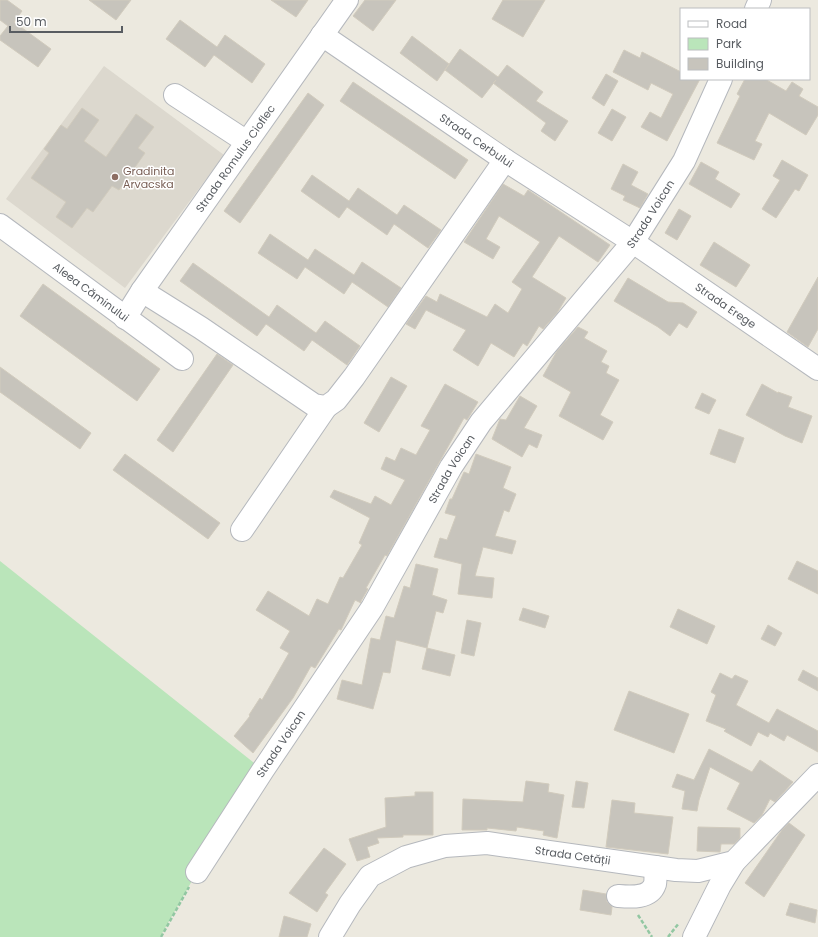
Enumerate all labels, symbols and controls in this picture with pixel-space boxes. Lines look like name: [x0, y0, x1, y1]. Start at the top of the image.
scale bar: [10, 8, 122, 34]
legend: [680, 8, 810, 80]
text: 50 m: [16, 13, 47, 30]
text: Road: [716, 15, 747, 32]
text: Park: [716, 35, 743, 52]
text: Building: [716, 55, 764, 72]
street label: Strada Romulus Cioflec: [192, 101, 279, 216]
street label: Strada Cerbului: [436, 110, 517, 171]
place label: Gradinita Arvacska: [123, 163, 174, 192]
marker: Gradinita Arvacska: [110, 172, 120, 182]
street label: Strada Voican: [623, 177, 678, 252]
street label: Aleea Căminului: [50, 259, 133, 326]
street label: Strada Erege: [692, 279, 759, 332]
street label: Strada Voican: [424, 431, 479, 506]
street label: Strada Voican: [252, 707, 309, 781]
street label: Strada Cetății: [534, 842, 612, 869]

